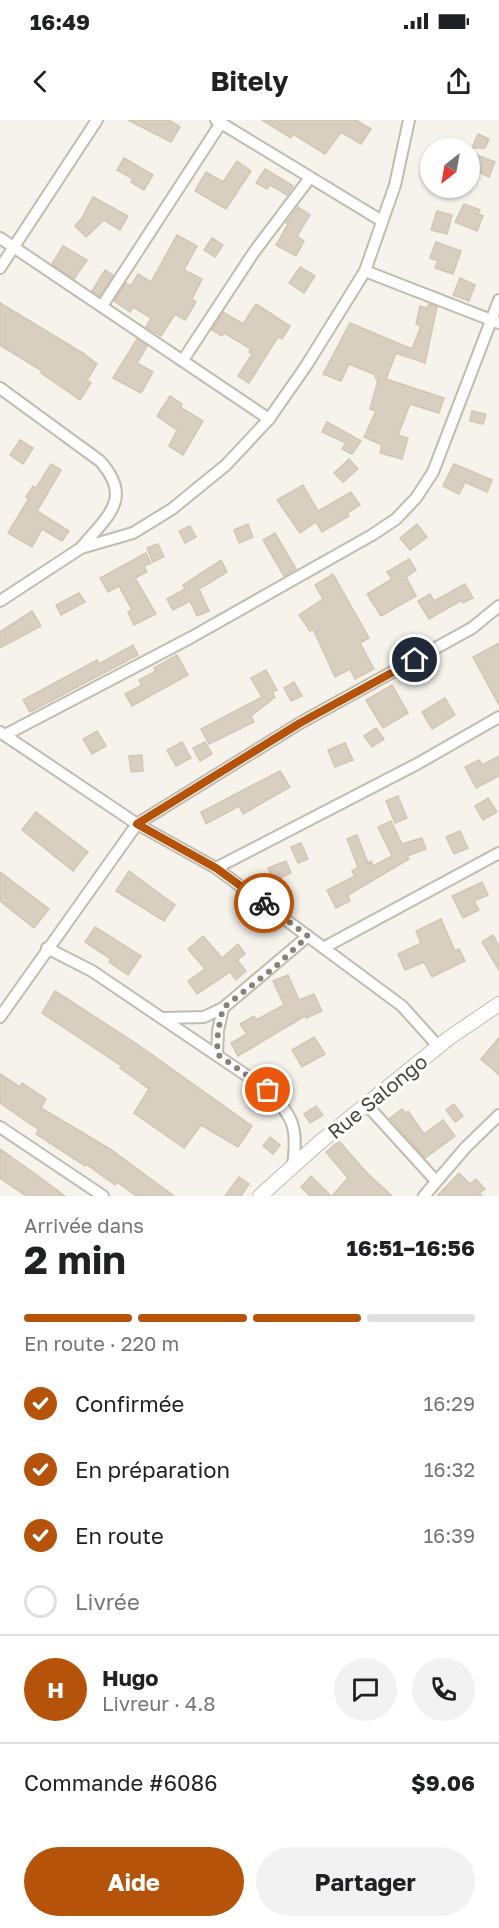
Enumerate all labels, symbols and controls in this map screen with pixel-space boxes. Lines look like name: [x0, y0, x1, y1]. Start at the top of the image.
text: 16:49: [30, 8, 90, 35]
icon: back: [24, 65, 57, 98]
text: Bitely: [211, 65, 288, 97]
icon: share: [442, 65, 475, 98]
north arrow: [420, 138, 480, 198]
map controls: [420, 138, 480, 198]
pin: [389, 634, 440, 685]
icon: home: [398, 643, 431, 676]
courier: [234, 873, 294, 933]
icon: bike: [248, 887, 281, 920]
street label: Rue Salongo: [323, 1049, 431, 1143]
pin: [242, 1064, 293, 1115]
icon: bag: [251, 1073, 284, 1106]
text: Arrivée dans: [24, 1213, 144, 1237]
text: 16:51–16:56: [347, 1234, 475, 1261]
text: 2 min: [24, 1236, 126, 1283]
text: En route · 220 m: [24, 1331, 179, 1355]
icon: check: [24, 1387, 57, 1420]
text: Confirmée: [75, 1390, 184, 1417]
text: 16:29: [424, 1391, 475, 1415]
icon: check: [24, 1453, 57, 1486]
text: En préparation: [75, 1456, 230, 1483]
text: 16:32: [424, 1457, 475, 1481]
icon: check: [24, 1519, 57, 1552]
text: En route: [75, 1522, 164, 1549]
text: 16:39: [423, 1523, 475, 1547]
text: Livrée: [75, 1588, 140, 1615]
button: chat: [334, 1658, 397, 1721]
button: phone: [412, 1658, 475, 1721]
text: Hugo: [102, 1664, 159, 1691]
text: H: [47, 1676, 64, 1703]
text: Livreur · 4.8: [102, 1691, 215, 1715]
text: Commande #6086: [24, 1769, 218, 1796]
text: $9.06: [411, 1769, 475, 1796]
button: Aide: [24, 1847, 244, 1916]
button: Partager: [256, 1847, 475, 1916]

